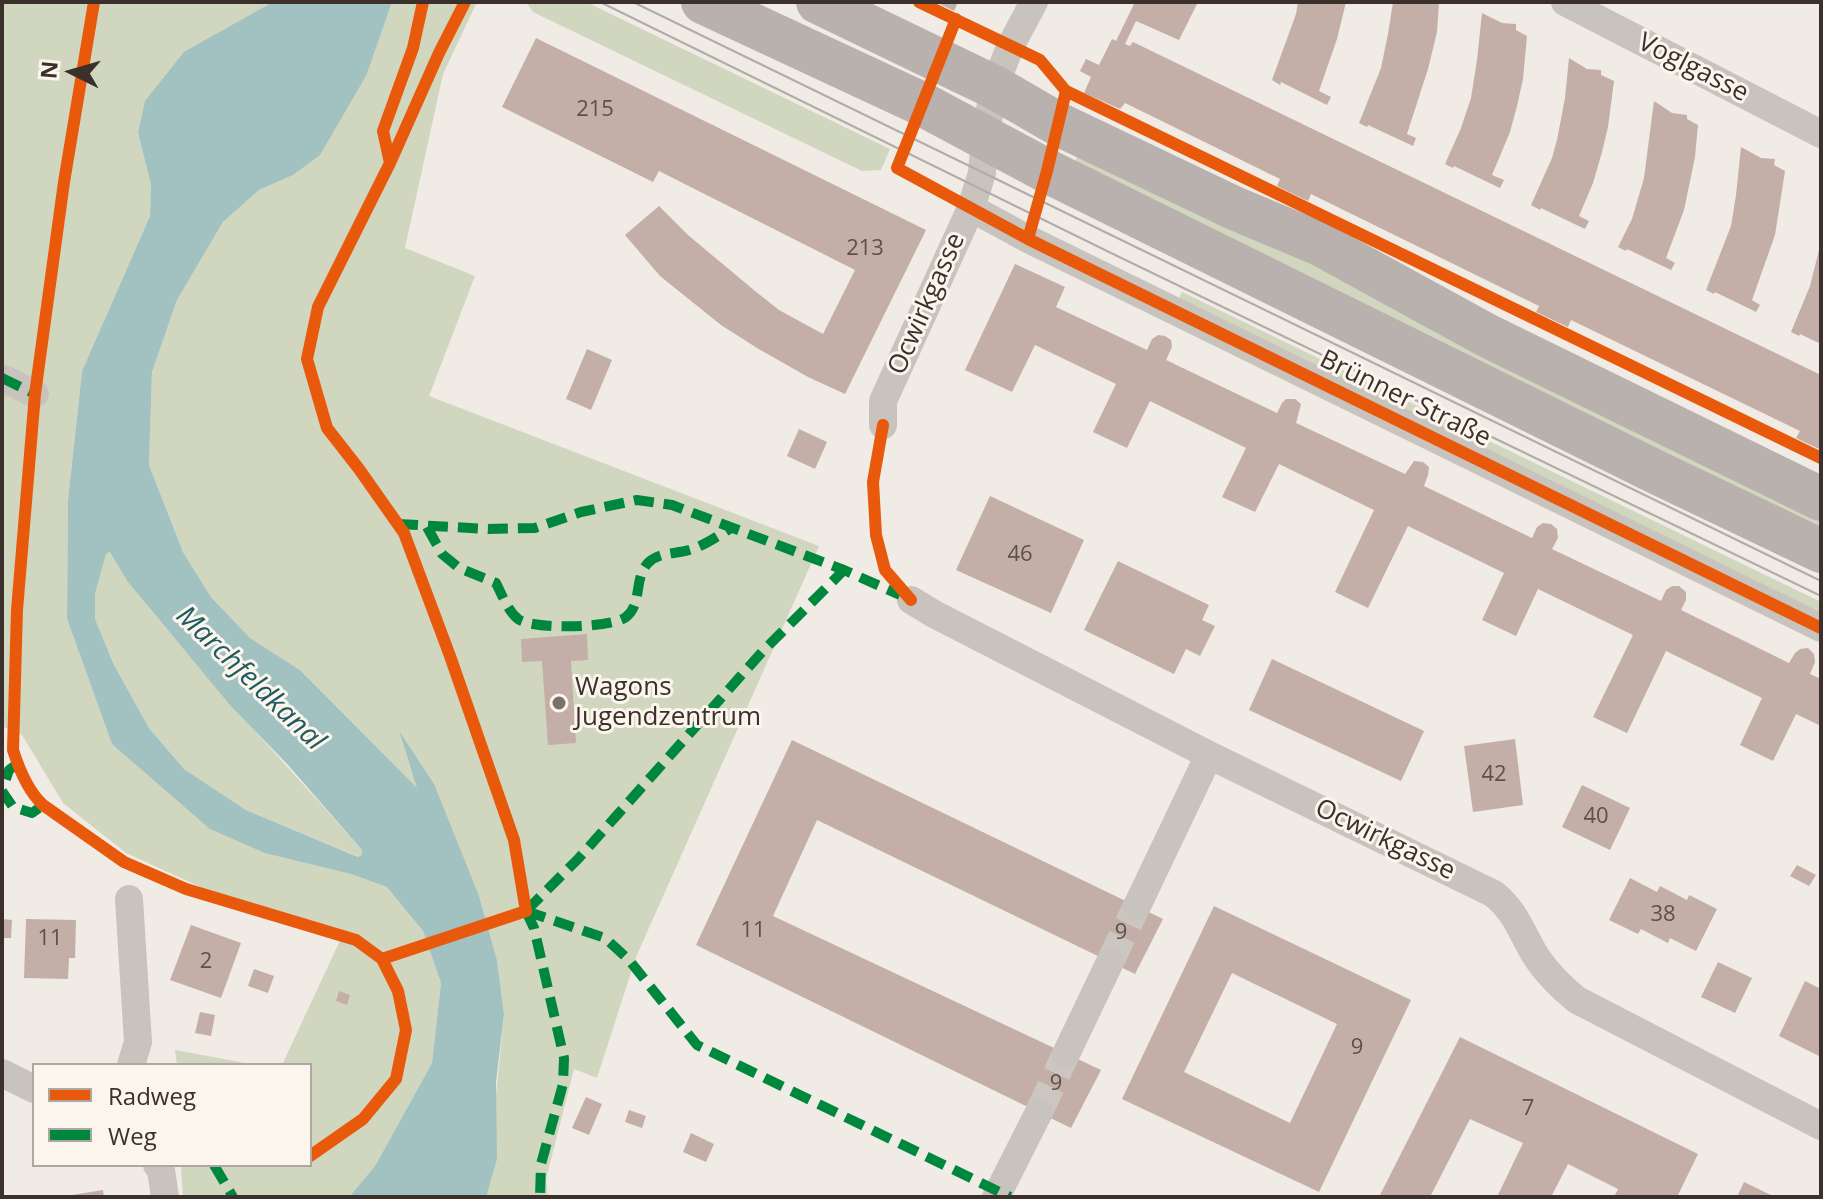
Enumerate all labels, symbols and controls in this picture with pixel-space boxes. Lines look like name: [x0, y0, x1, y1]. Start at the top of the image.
street label: Voglgasse: [1633, 27, 1753, 109]
north arrow: [32, 32, 112, 112]
text: N: [32, 60, 64, 80]
house number: 215: [576, 97, 614, 123]
street label: Ocwirkgasse: [882, 228, 972, 380]
house number: 213: [846, 236, 884, 262]
street label: Brünner Straße: [1314, 344, 1496, 454]
house number: 46: [1007, 542, 1033, 568]
water label: Marchfeldkanal: [169, 600, 331, 758]
place label: Wagons Jugendzentrum: [575, 672, 761, 734]
marker: Wagons Jugendzentrum: [550, 694, 568, 712]
house number: 42: [1481, 762, 1507, 788]
street label: Ocwirkgasse: [1310, 793, 1460, 887]
house number: 40: [1583, 804, 1609, 830]
house number: 38: [1650, 902, 1676, 928]
house number: 11: [740, 918, 766, 944]
house number: 9: [1115, 920, 1127, 946]
house number: 11: [37, 926, 63, 952]
house number: 2: [200, 949, 212, 975]
house number: 9: [1351, 1035, 1363, 1061]
legend: [32, 1063, 312, 1167]
house number: 9: [1050, 1071, 1062, 1097]
text: Radweg: [108, 1079, 196, 1112]
house number: 7: [1522, 1096, 1534, 1122]
text: Weg: [108, 1119, 157, 1152]

